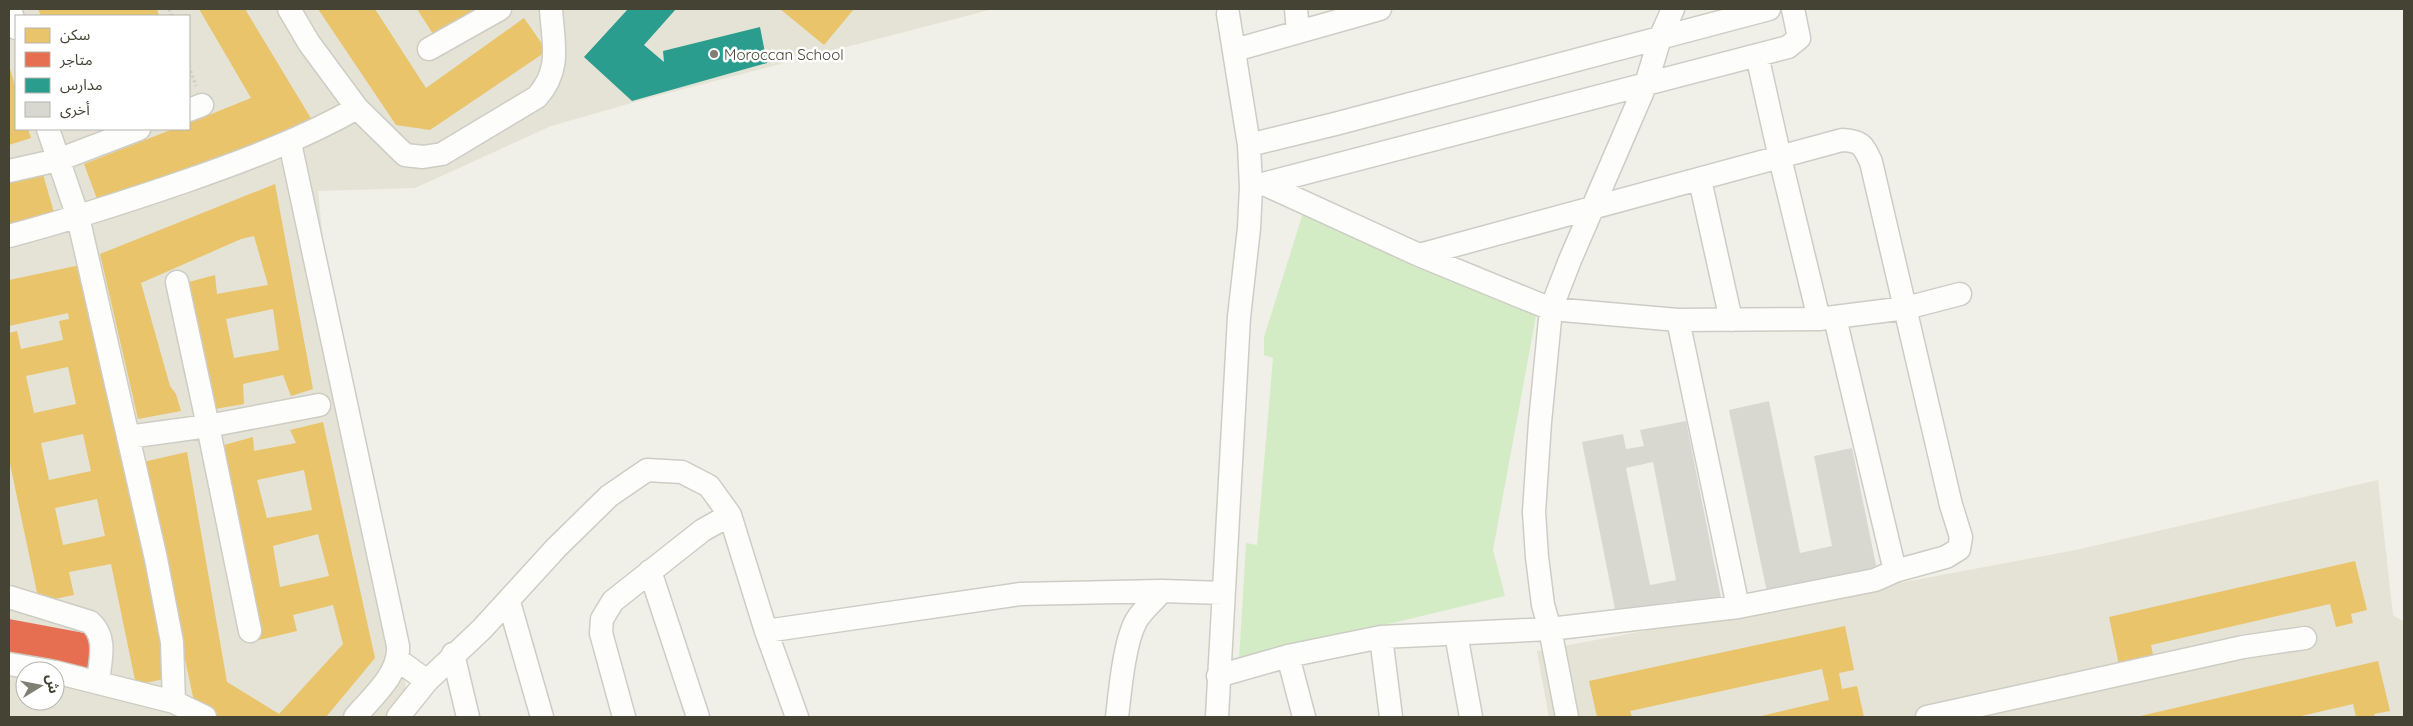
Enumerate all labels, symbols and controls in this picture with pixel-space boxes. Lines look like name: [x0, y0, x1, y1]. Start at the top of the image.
legend: [15, 15, 190, 130]
text: سكن: [60, 25, 91, 44]
place label: Moroccan School: [724, 45, 844, 64]
marker: Moroccan School: [708, 48, 720, 60]
text: متاجر: [59, 50, 93, 69]
text: مدارس: [60, 75, 103, 94]
text: أخرى: [60, 100, 90, 119]
north arrow: [15, 661, 65, 711]
text: ش: [42, 673, 63, 695]

